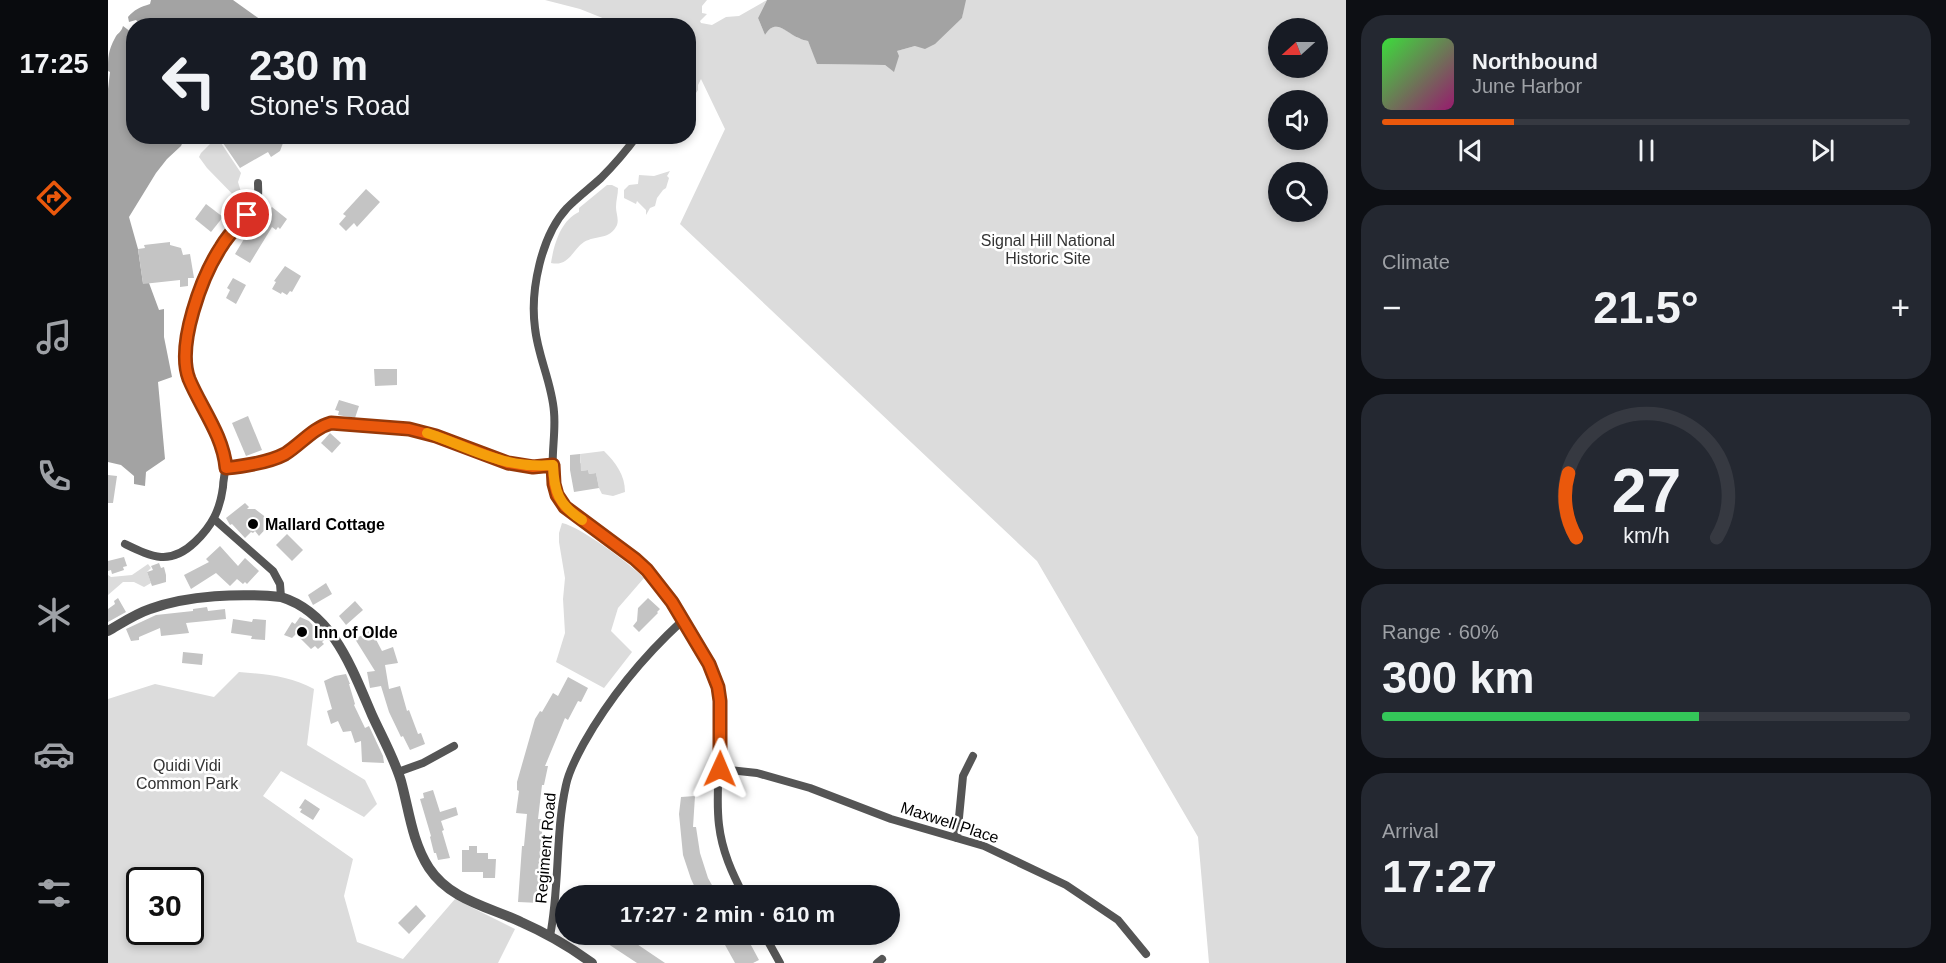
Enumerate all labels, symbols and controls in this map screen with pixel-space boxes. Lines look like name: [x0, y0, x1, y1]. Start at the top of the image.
north arrow: [1268, 18, 1328, 78]
map controls: [1268, 18, 1328, 222]
icon: left: [150, 42, 228, 120]
text: 230 m: [249, 42, 368, 89]
text: 17:25: [19, 49, 89, 79]
text: Northbound: [1472, 49, 1598, 74]
text: June Harbor: [1472, 75, 1582, 97]
button: sound: [1268, 90, 1328, 150]
text: Stone's Road: [249, 91, 410, 121]
icon: previous: [1454, 134, 1487, 167]
icon: pause: [1630, 134, 1663, 167]
icon: next: [1806, 134, 1839, 167]
button: search: [1268, 162, 1328, 222]
icon: directions: [33, 177, 75, 219]
pin: [221, 189, 272, 240]
icon: arrive: [230, 198, 263, 231]
park label: Signal Hill National Historic Site: [981, 232, 1115, 267]
text: Climate: [1382, 251, 1450, 273]
text: 21.5°: [1593, 282, 1699, 333]
text: −: [1382, 289, 1401, 326]
text: +: [1891, 289, 1910, 326]
icon: music: [33, 316, 75, 358]
icon: phone: [33, 455, 75, 497]
text: 27: [1611, 457, 1681, 526]
place label: Mallard Cottage: [265, 516, 385, 533]
marker: Mallard Cottage: [246, 517, 260, 531]
text: km/h: [1623, 525, 1669, 549]
icon: climate: [33, 594, 75, 636]
text: Range · 60%: [1382, 621, 1499, 643]
place label: Inn of Olde: [314, 624, 398, 641]
marker: Inn of Olde: [295, 625, 309, 639]
text: 300 km: [1382, 652, 1535, 703]
icon: car: [33, 733, 75, 775]
position arrow: [688, 737, 752, 801]
park label: Quidi Vidi Common Park: [136, 757, 239, 792]
street label: Regiment Road: [532, 792, 559, 904]
street label: Maxwell Place: [899, 799, 1001, 846]
text: Arrival: [1382, 820, 1439, 842]
text: 17:27: [1382, 851, 1497, 902]
speed limit sign: 30: [126, 867, 204, 945]
icon: filters: [33, 872, 75, 914]
text: 17:27 · 2 min · 610 m: [620, 902, 835, 927]

